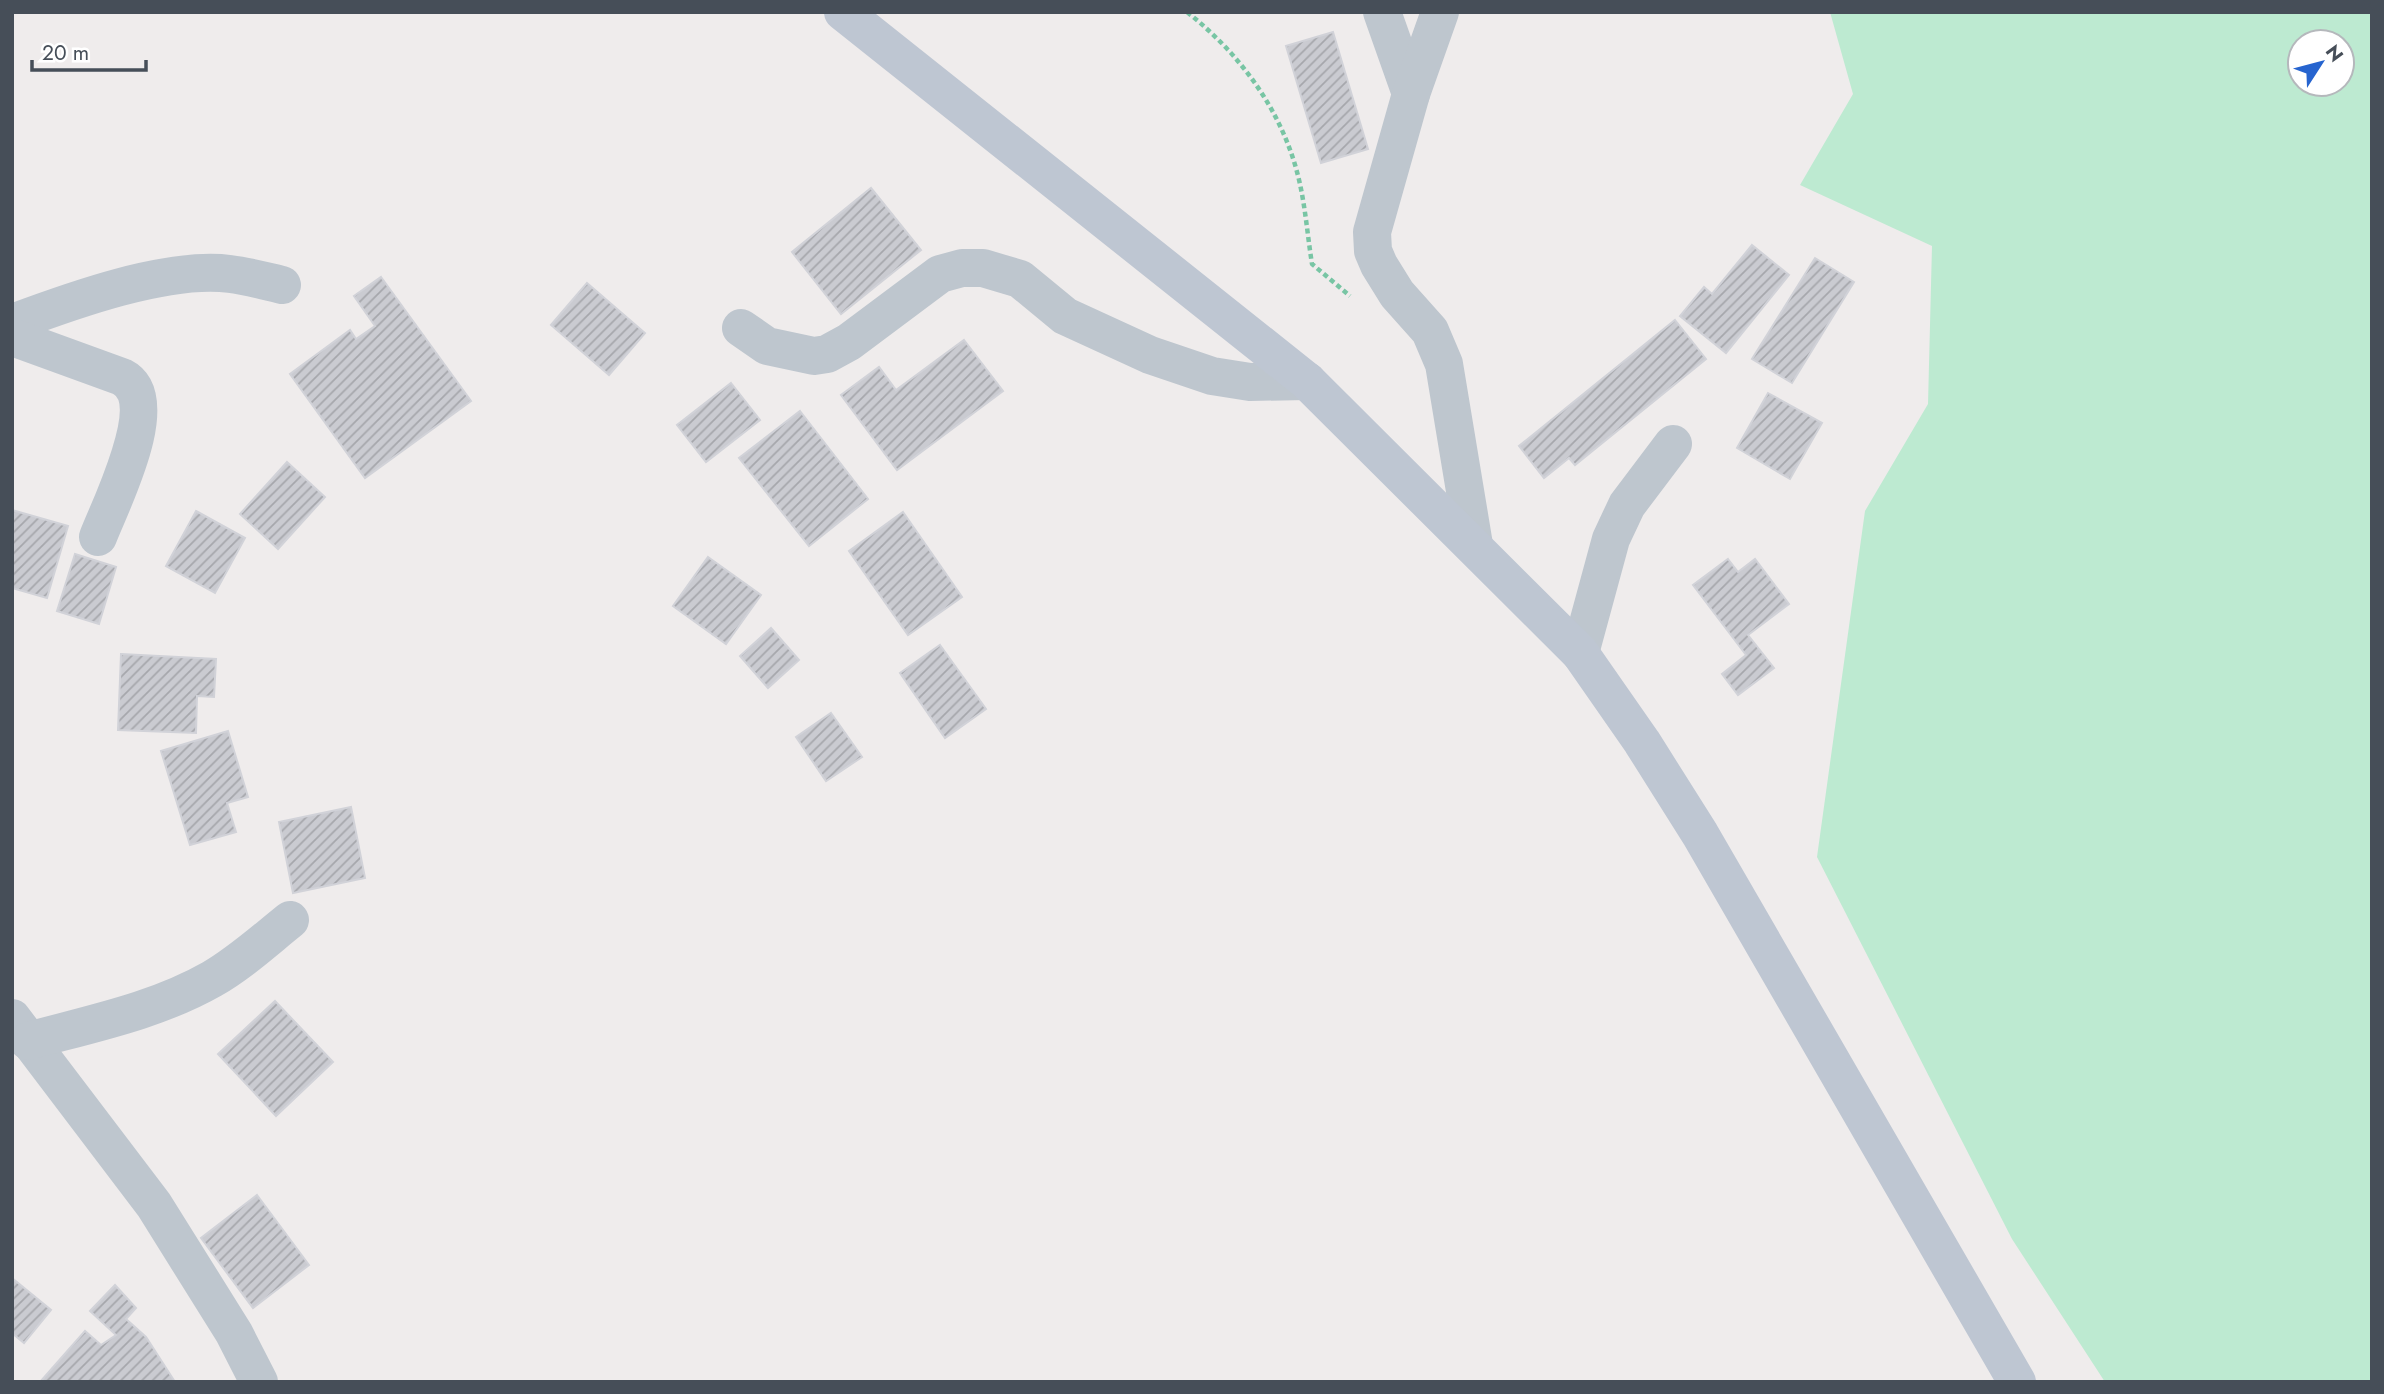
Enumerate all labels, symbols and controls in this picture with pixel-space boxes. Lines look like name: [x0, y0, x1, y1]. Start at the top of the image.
scale bar: [32, 28, 145, 72]
north arrow: [2286, 28, 2356, 98]
text: 20 m: [42, 38, 89, 68]
text: N: [2319, 39, 2350, 67]

